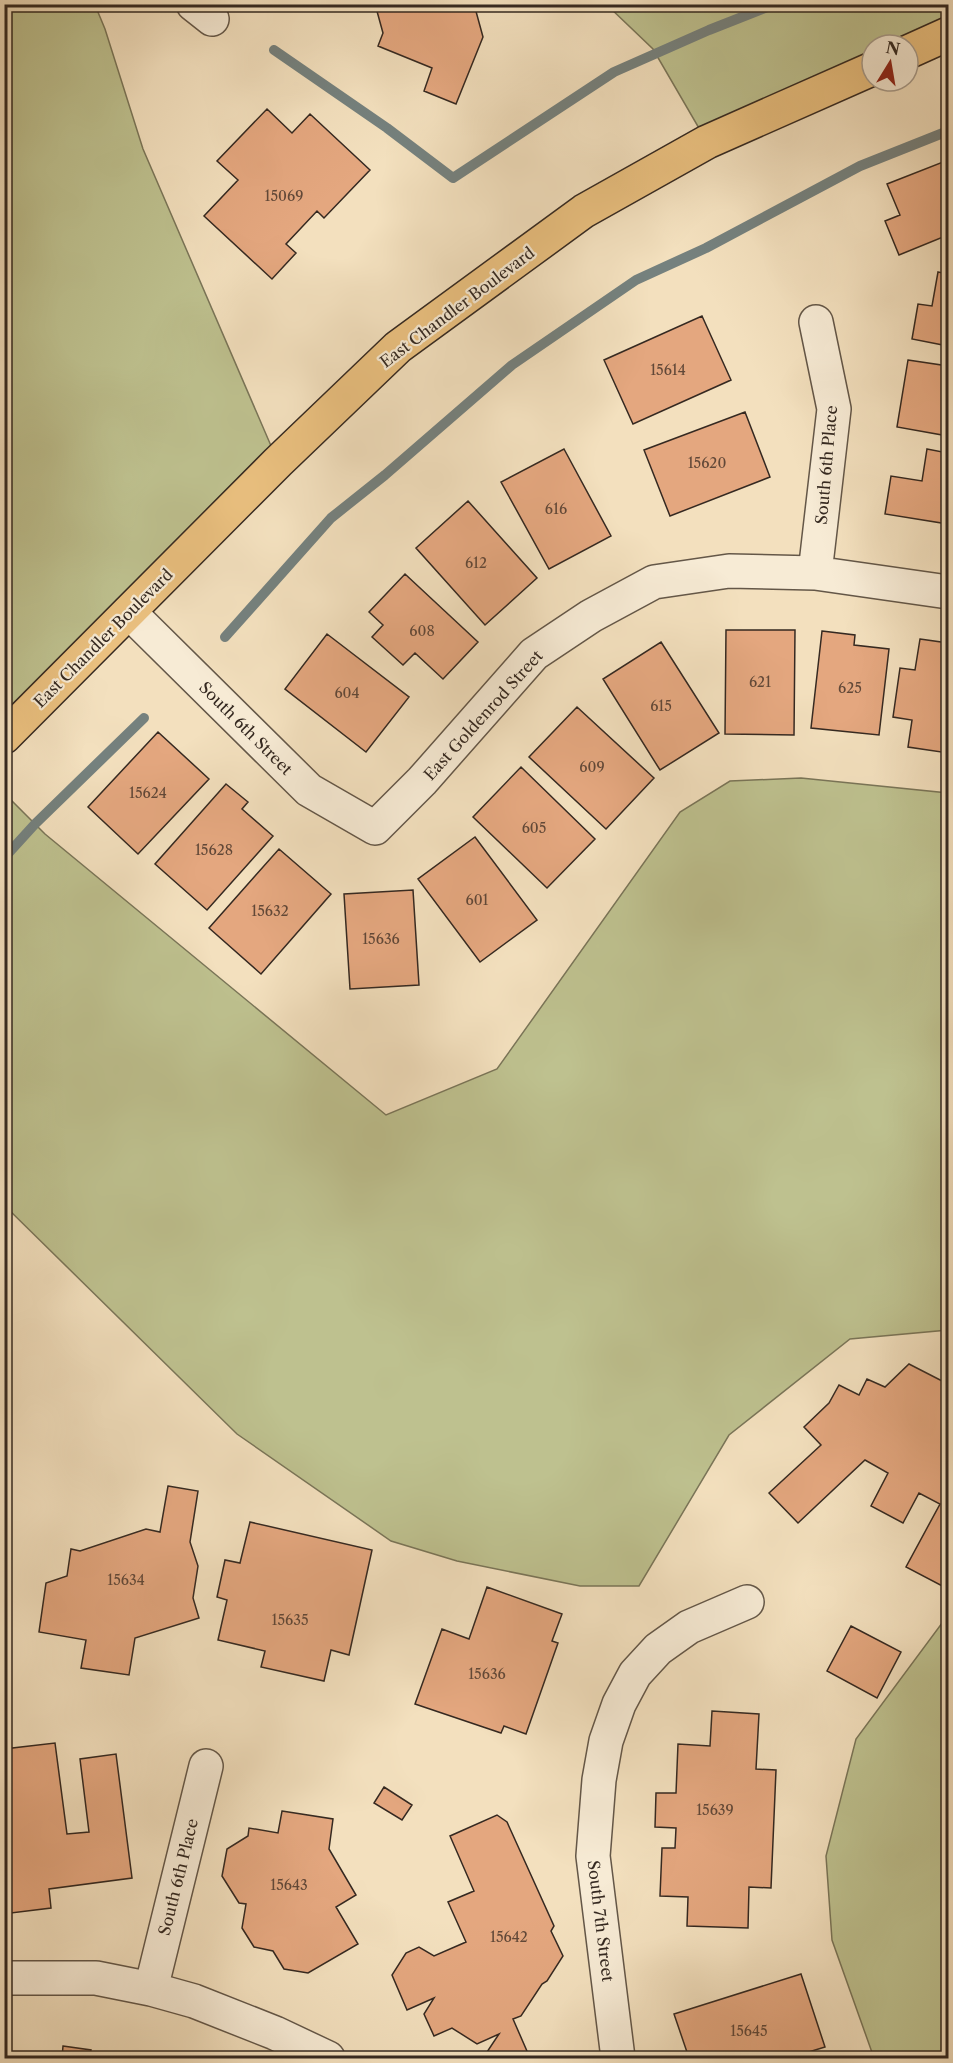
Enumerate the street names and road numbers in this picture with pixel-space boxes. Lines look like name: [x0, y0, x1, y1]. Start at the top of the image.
street label: East Chandler Boulevard: [376, 242, 538, 372]
street label: South 6th Place: [811, 405, 841, 525]
street label: East Chandler Boulevard: [29, 564, 177, 712]
street label: East Goldenrod Street: [419, 646, 547, 784]
street label: South 6th Street: [195, 677, 297, 779]
street label: South 6th Place: [154, 1817, 202, 1937]
street label: South 7th Street: [584, 1859, 618, 1983]

